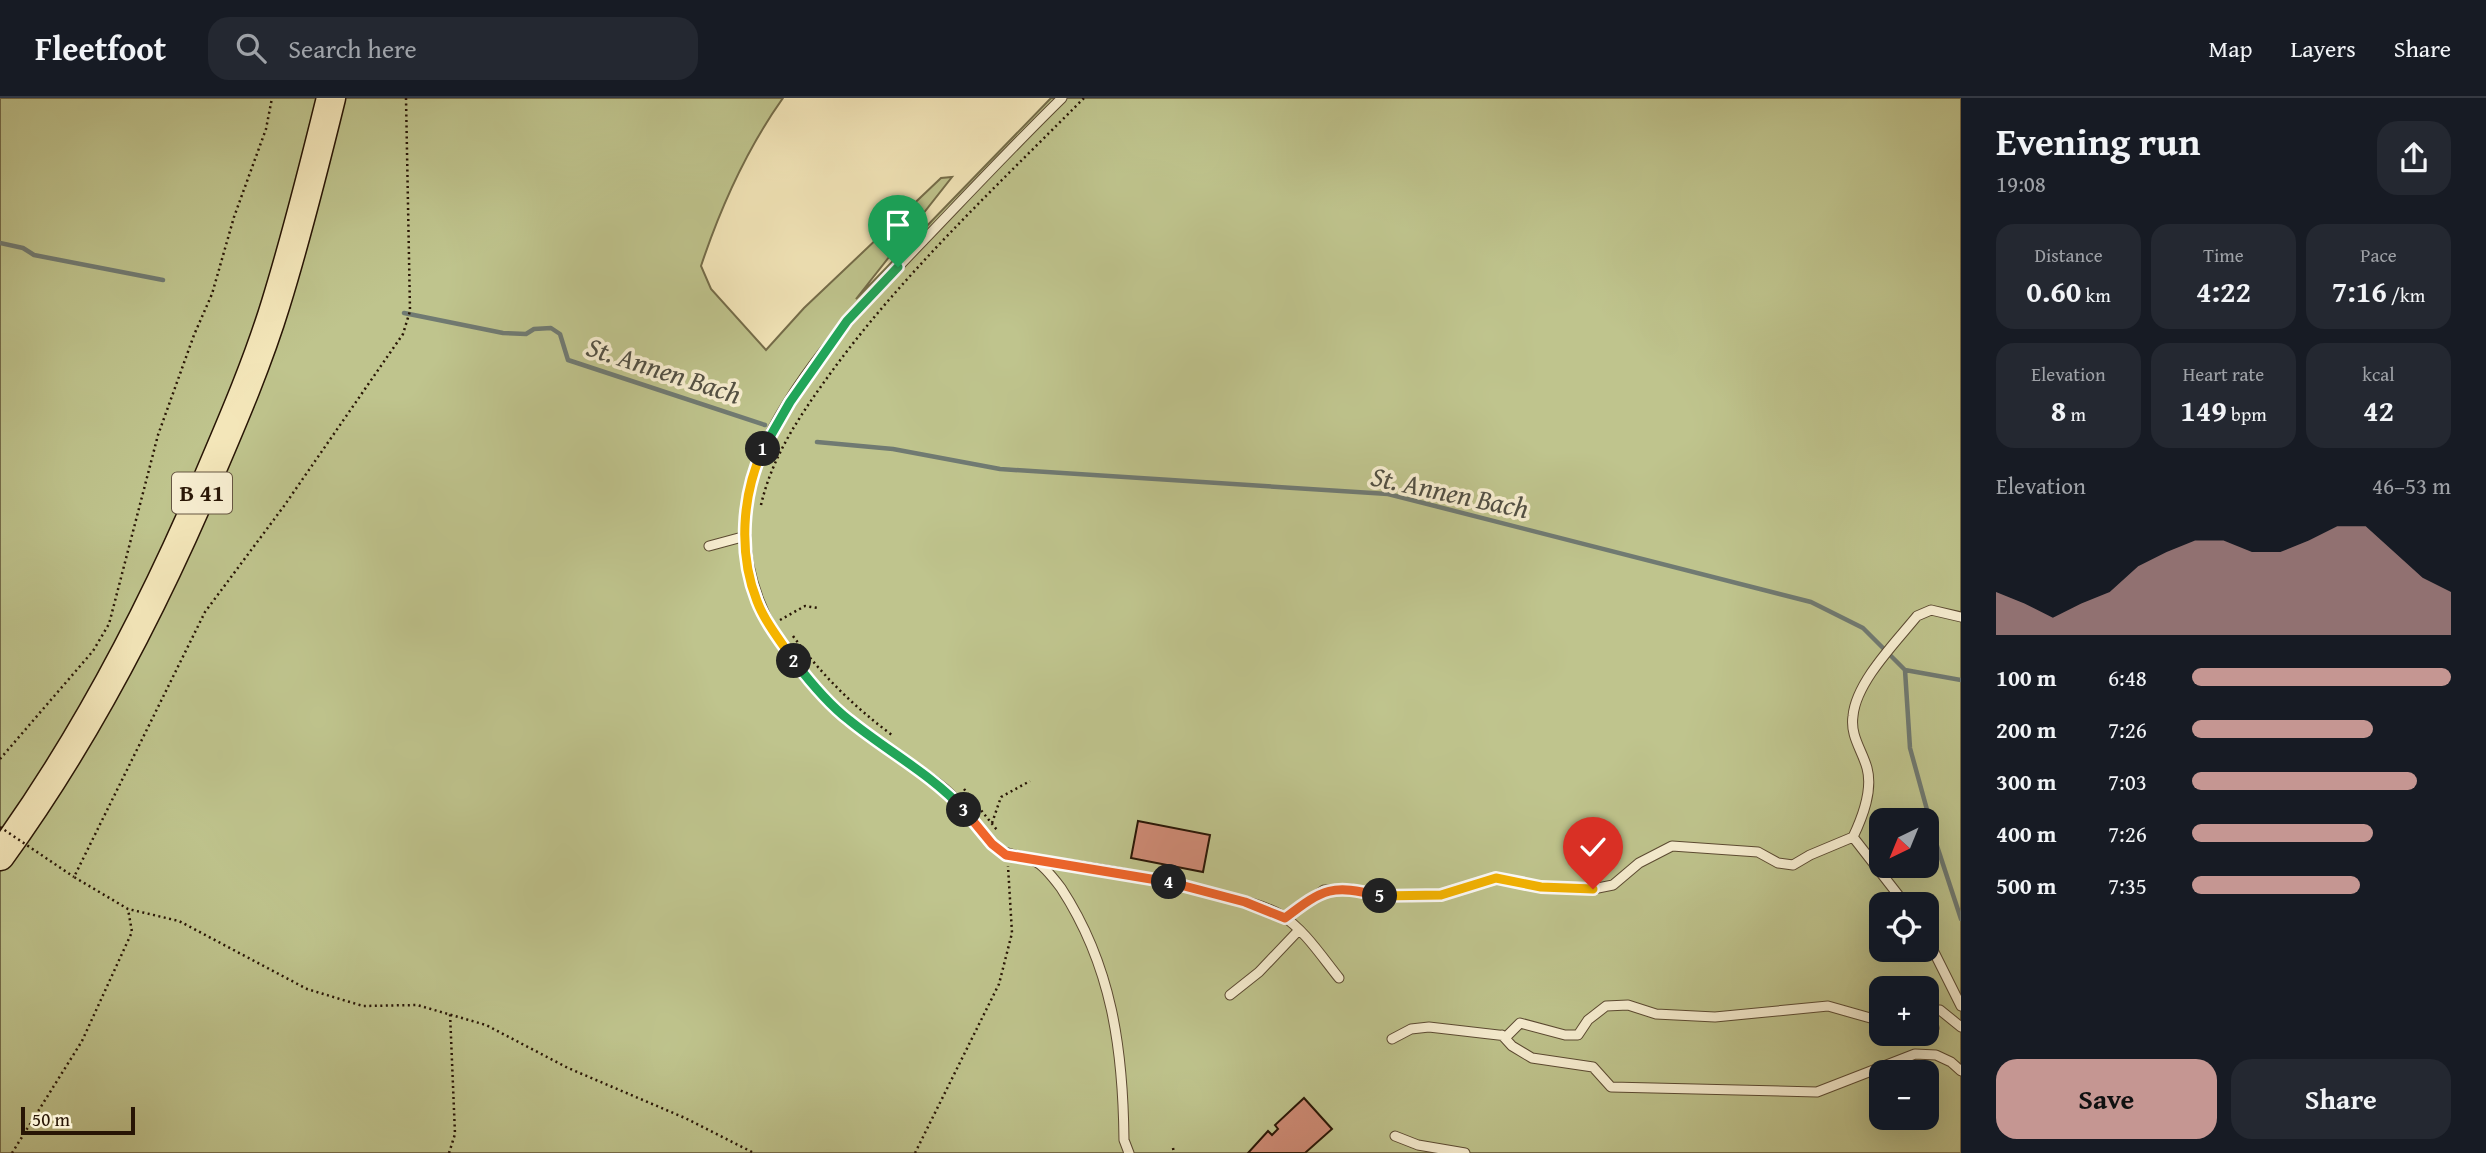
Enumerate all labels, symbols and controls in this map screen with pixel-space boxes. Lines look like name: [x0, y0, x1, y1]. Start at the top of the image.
search box: [208, 17, 698, 80]
text: Fleetfoot: [35, 24, 166, 72]
icon: search: [232, 29, 270, 67]
text: Search here: [288, 29, 417, 68]
text: Map: [2209, 31, 2252, 66]
text: Layers: [2290, 31, 2356, 66]
text: Share: [2394, 31, 2451, 66]
text: Evening run: [1996, 113, 2200, 169]
button: share: [2377, 121, 2451, 195]
text: 19:08: [1996, 167, 2046, 200]
pin: [868, 195, 928, 267]
icon: arrive: [879, 206, 917, 244]
text: Distance: [2034, 241, 2103, 269]
text: Time: [2203, 241, 2244, 269]
text: Pace: [2360, 241, 2397, 269]
text: 0.60: [2026, 269, 2081, 313]
text: 4:22: [2196, 269, 2251, 313]
text: 7:16: [2332, 269, 2387, 313]
text: km: [2081, 281, 2111, 309]
text: /km: [2387, 281, 2425, 309]
water label: St. Annen Bach: [582, 325, 747, 414]
text: Elevation: [2031, 360, 2106, 388]
text: Heart rate: [2183, 360, 2264, 388]
text: kcal: [2362, 360, 2395, 388]
text: 8: [2051, 388, 2066, 432]
text: 149: [2180, 388, 2227, 432]
text: 42: [2363, 388, 2394, 432]
text: m: [2066, 400, 2086, 428]
text: bpm: [2227, 400, 2267, 428]
pin: 1: [746, 432, 780, 466]
text: 1: [758, 434, 767, 462]
water label: St. Annen Bach: [1367, 455, 1533, 528]
text: Elevation: [1996, 469, 2086, 502]
text: 46–53 m: [2372, 469, 2451, 502]
road number: B 41: [172, 472, 232, 514]
pin: 2: [776, 644, 812, 678]
text: 2: [789, 646, 798, 674]
text: 100 m: [1996, 661, 2057, 694]
text: 6:48: [2108, 661, 2147, 694]
text: 200 m: [1996, 713, 2057, 746]
text: 7:26: [2108, 713, 2147, 746]
text: 300 m: [1996, 765, 2057, 798]
text: 7:03: [2108, 765, 2147, 798]
pin: 3: [946, 792, 982, 828]
text: 3: [959, 795, 968, 823]
north arrow: [1869, 808, 1939, 878]
map controls: [1869, 808, 1939, 1130]
pin: [1563, 817, 1623, 889]
text: 400 m: [1996, 817, 2057, 850]
text: 7:26: [2108, 817, 2147, 850]
icon: check: [1574, 828, 1612, 866]
pin: 4: [1152, 864, 1186, 900]
text: 4: [1164, 867, 1173, 895]
text: 500 m: [1996, 869, 2057, 902]
text: 7:35: [2108, 869, 2147, 902]
pin: 5: [1362, 878, 1398, 914]
text: 5: [1375, 881, 1384, 909]
button: locate: [1869, 892, 1939, 962]
button: +: [1869, 976, 1939, 1046]
button: Save: [1996, 1059, 2217, 1139]
button: Share: [2231, 1059, 2451, 1139]
button: −: [1869, 1060, 1939, 1130]
scale bar: [21, 1104, 135, 1136]
text: 50 m: [32, 1105, 70, 1133]

